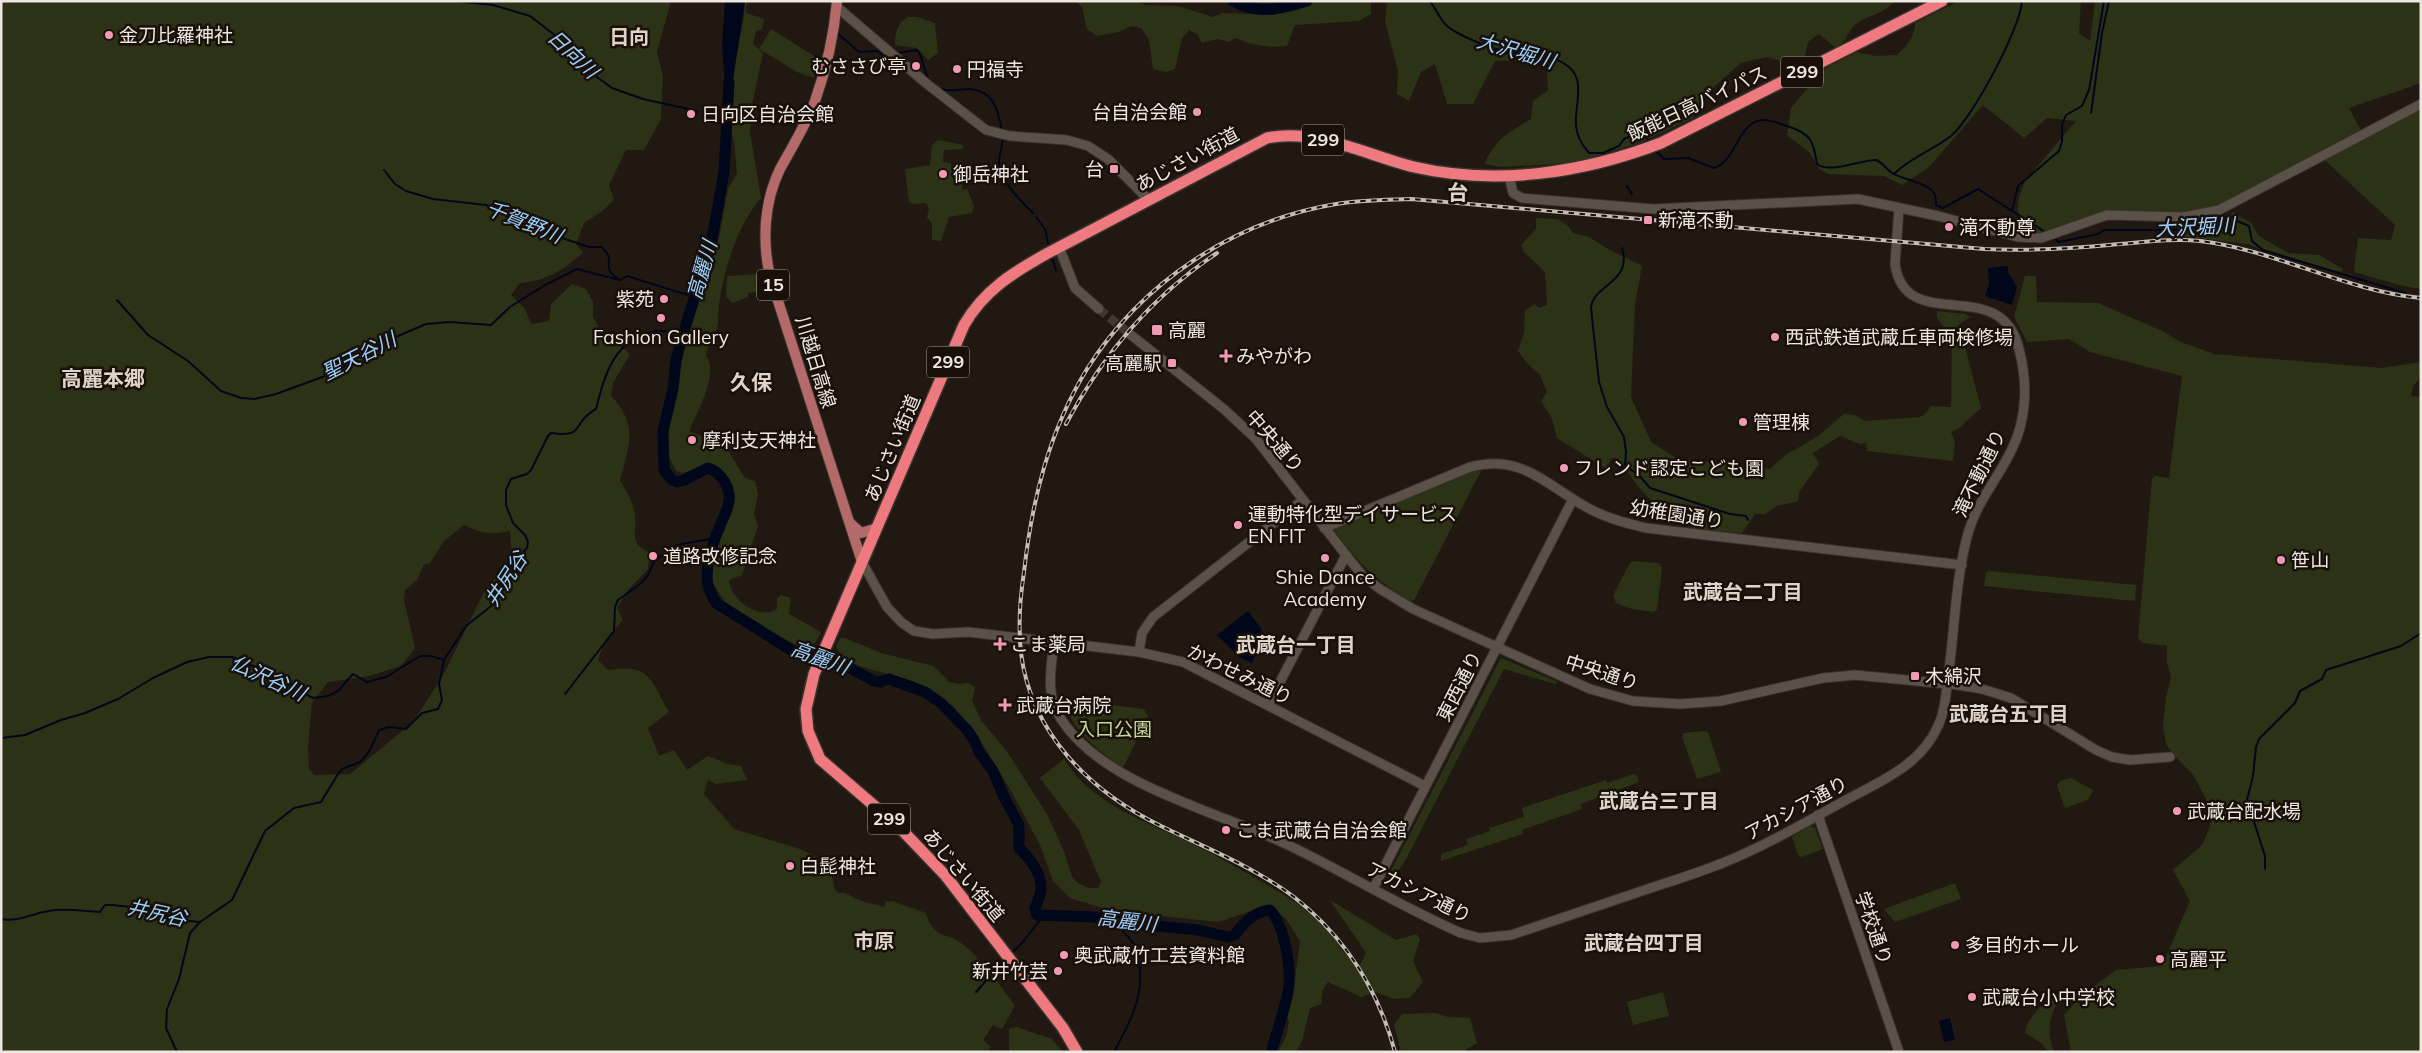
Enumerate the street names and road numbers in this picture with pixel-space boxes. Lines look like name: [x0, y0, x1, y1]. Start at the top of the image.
road number: 299: [1781, 56, 1823, 88]
street label: 飯能日高バイパス: [1623, 60, 1771, 146]
street label: あじさい街道: [1131, 122, 1243, 196]
road number: 299: [1302, 124, 1344, 156]
road number: 15: [757, 270, 789, 300]
street label: 川越日高線: [791, 313, 841, 411]
road number: 299: [927, 347, 969, 378]
street label: あじさい街道: [859, 391, 925, 505]
street label: 中央通り: [1241, 404, 1309, 478]
street label: 滝不動通り: [1947, 425, 2011, 521]
street label: 幼稚園通り: [1628, 495, 1726, 533]
street label: かわせみ通り: [1184, 638, 1296, 710]
street label: 東西通り: [1431, 647, 1487, 725]
street label: 中央通り: [1562, 649, 1642, 695]
street label: アカシア通り: [1740, 771, 1852, 845]
road number: 299: [868, 804, 910, 834]
street label: あじさい街道: [918, 824, 1010, 926]
street label: アカシア通り: [1363, 856, 1475, 928]
street label: 学校通り: [1850, 888, 1898, 968]

